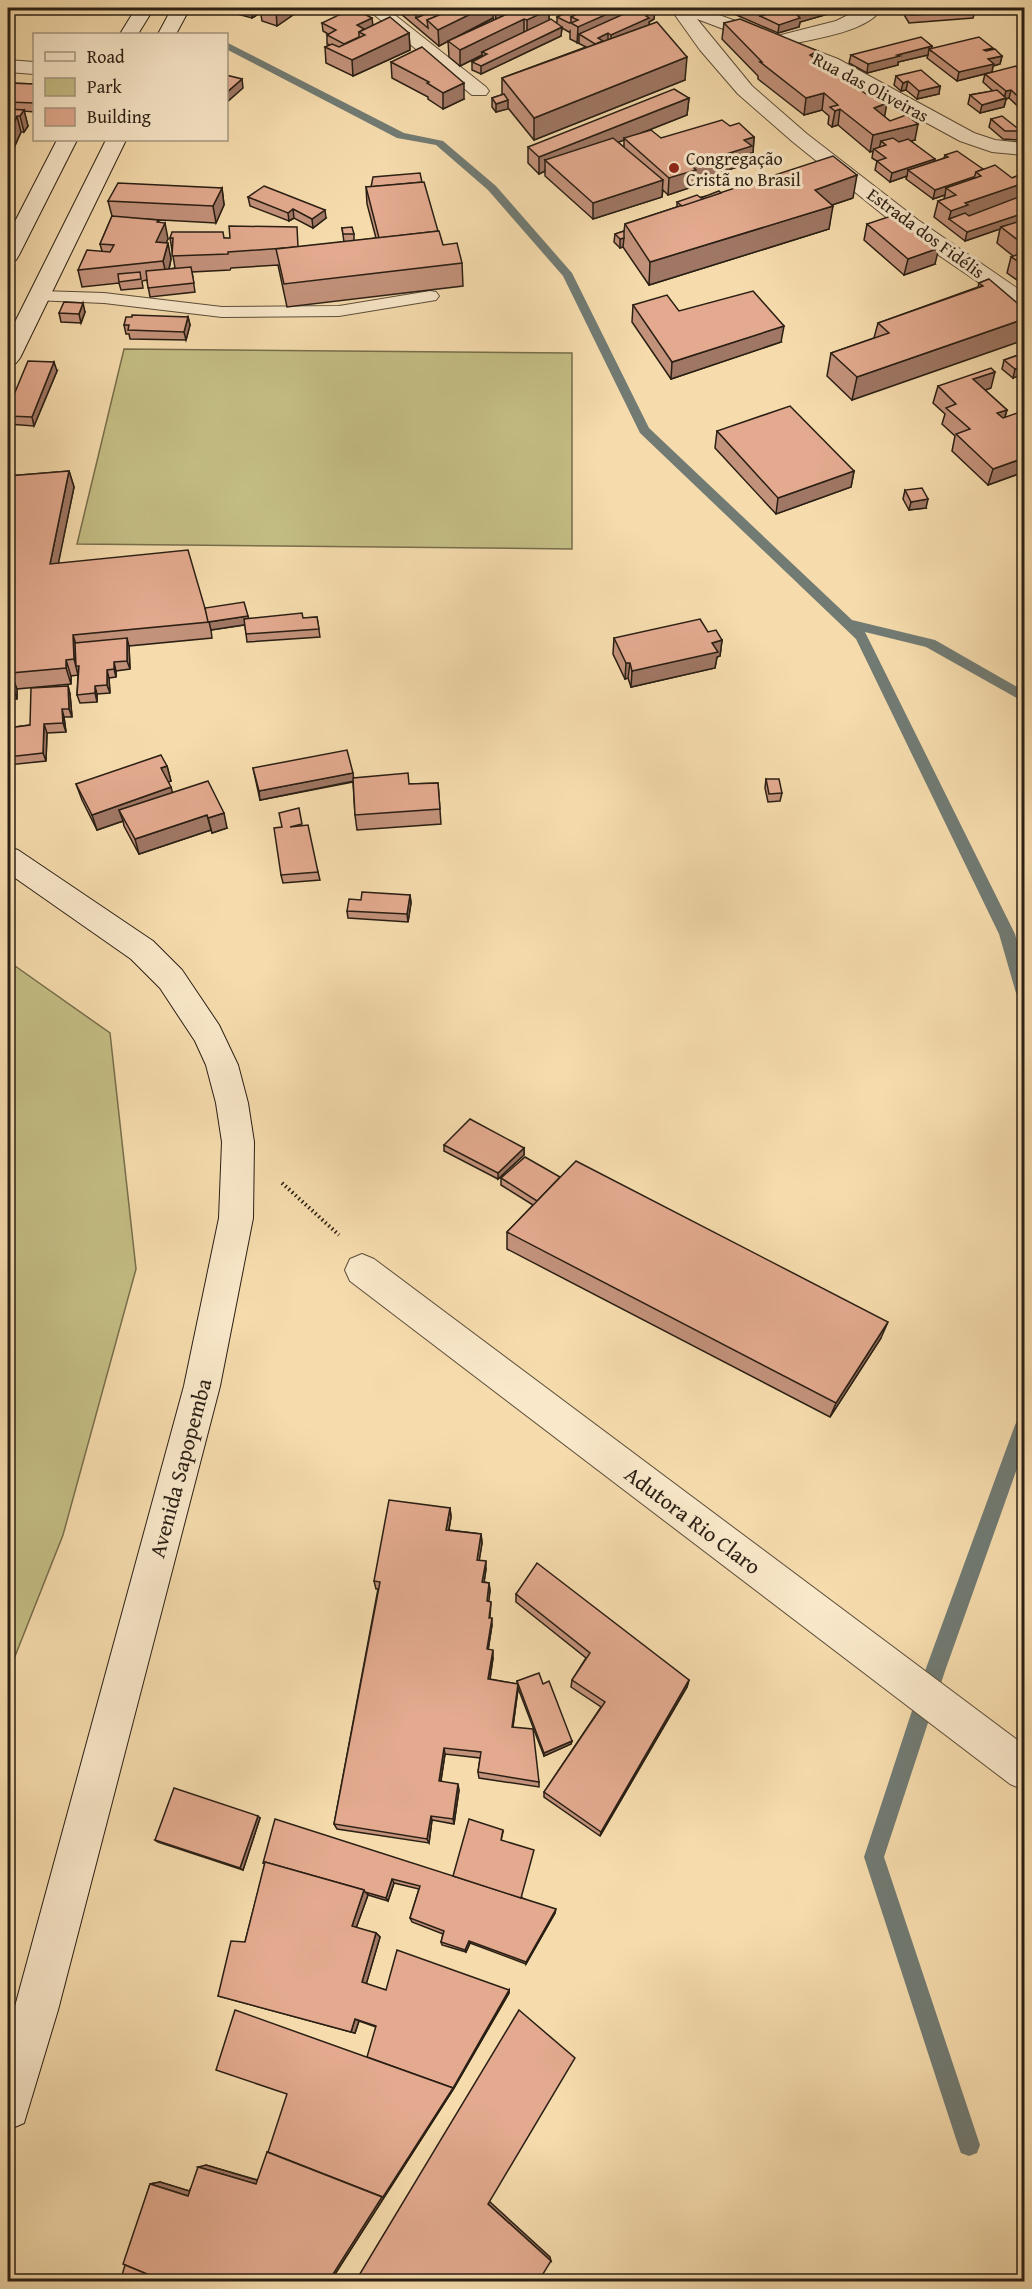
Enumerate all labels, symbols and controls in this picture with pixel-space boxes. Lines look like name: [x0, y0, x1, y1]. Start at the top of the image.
legend: [33, 33, 228, 141]
text: Road: [87, 43, 125, 70]
street label: Rua das Oliveiras: [808, 45, 934, 129]
text: Park: [87, 73, 123, 100]
text: Building: [87, 103, 151, 130]
place label: Congregação Cristã no Brasil: [686, 145, 801, 193]
marker: Congregação Cristã no Brasil: [667, 161, 681, 175]
street label: Estrada dos Fidélis: [862, 181, 990, 285]
street label: Avenida Sapopemba: [141, 1374, 220, 1561]
street label: Adutora Rio Claro: [618, 1458, 768, 1582]

